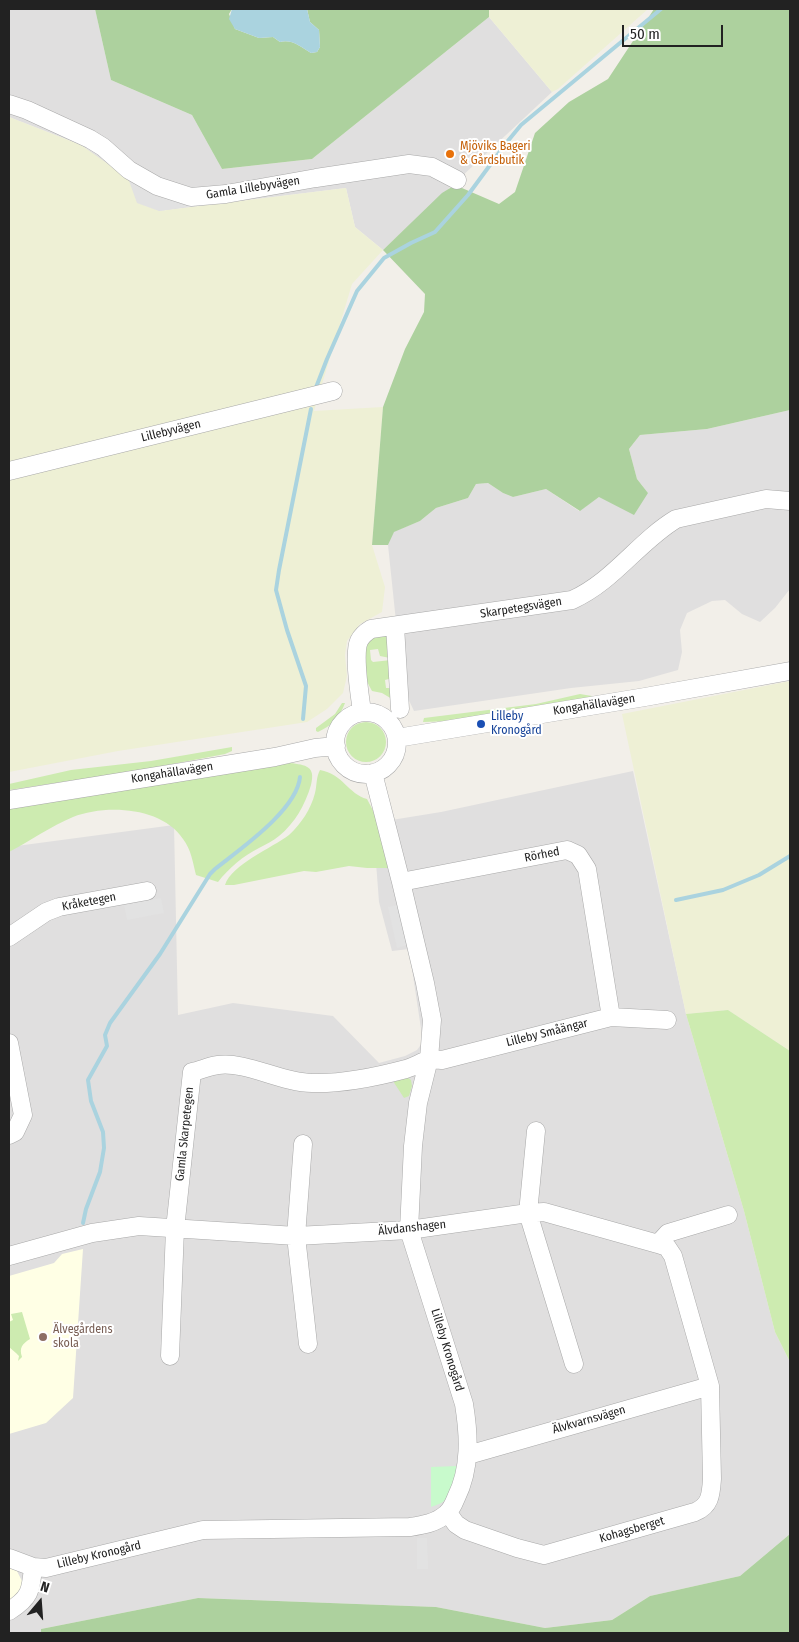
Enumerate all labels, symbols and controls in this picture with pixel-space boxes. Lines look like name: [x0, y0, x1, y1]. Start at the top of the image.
scale bar: [624, 15, 725, 47]
text: 50 m: [630, 25, 660, 43]
place label: Mjöviks Bageri & Gårdsbutik: [460, 140, 531, 168]
marker: Mjöviks Bageri & Gårdsbutik: [444, 148, 456, 160]
street label: Gamla Lillebyvägen: [205, 173, 301, 203]
street label: Lillebyvägen: [140, 417, 202, 445]
street label: Skarpetegsvägen: [479, 594, 563, 622]
street label: Kongahällavägen: [552, 691, 636, 719]
place label: Lilleby Kronogård: [491, 710, 542, 738]
marker: Lilleby Kronogård: [475, 718, 487, 730]
street label: Kongahällavägen: [130, 759, 214, 787]
street label: Rörhed: [523, 845, 561, 865]
street label: Kråketegen: [61, 890, 117, 914]
street label: Lilleby Småängar: [505, 1016, 589, 1050]
street label: Gamla Skarpetegen: [173, 1086, 197, 1182]
street label: Älvdanshagen: [377, 1217, 447, 1239]
street label: Lilleby Kronogård: [428, 1307, 466, 1393]
place label: Älvegårdens skola: [53, 1323, 113, 1351]
marker: Älvegårdens skola: [37, 1331, 49, 1343]
street label: Älvkvarnsvägen: [551, 1403, 627, 1437]
street label: Kohagsberget: [598, 1514, 666, 1546]
street label: Lilleby Kronogård: [56, 1538, 142, 1572]
north arrow: [15, 1577, 65, 1627]
text: N: [38, 1578, 51, 1597]

